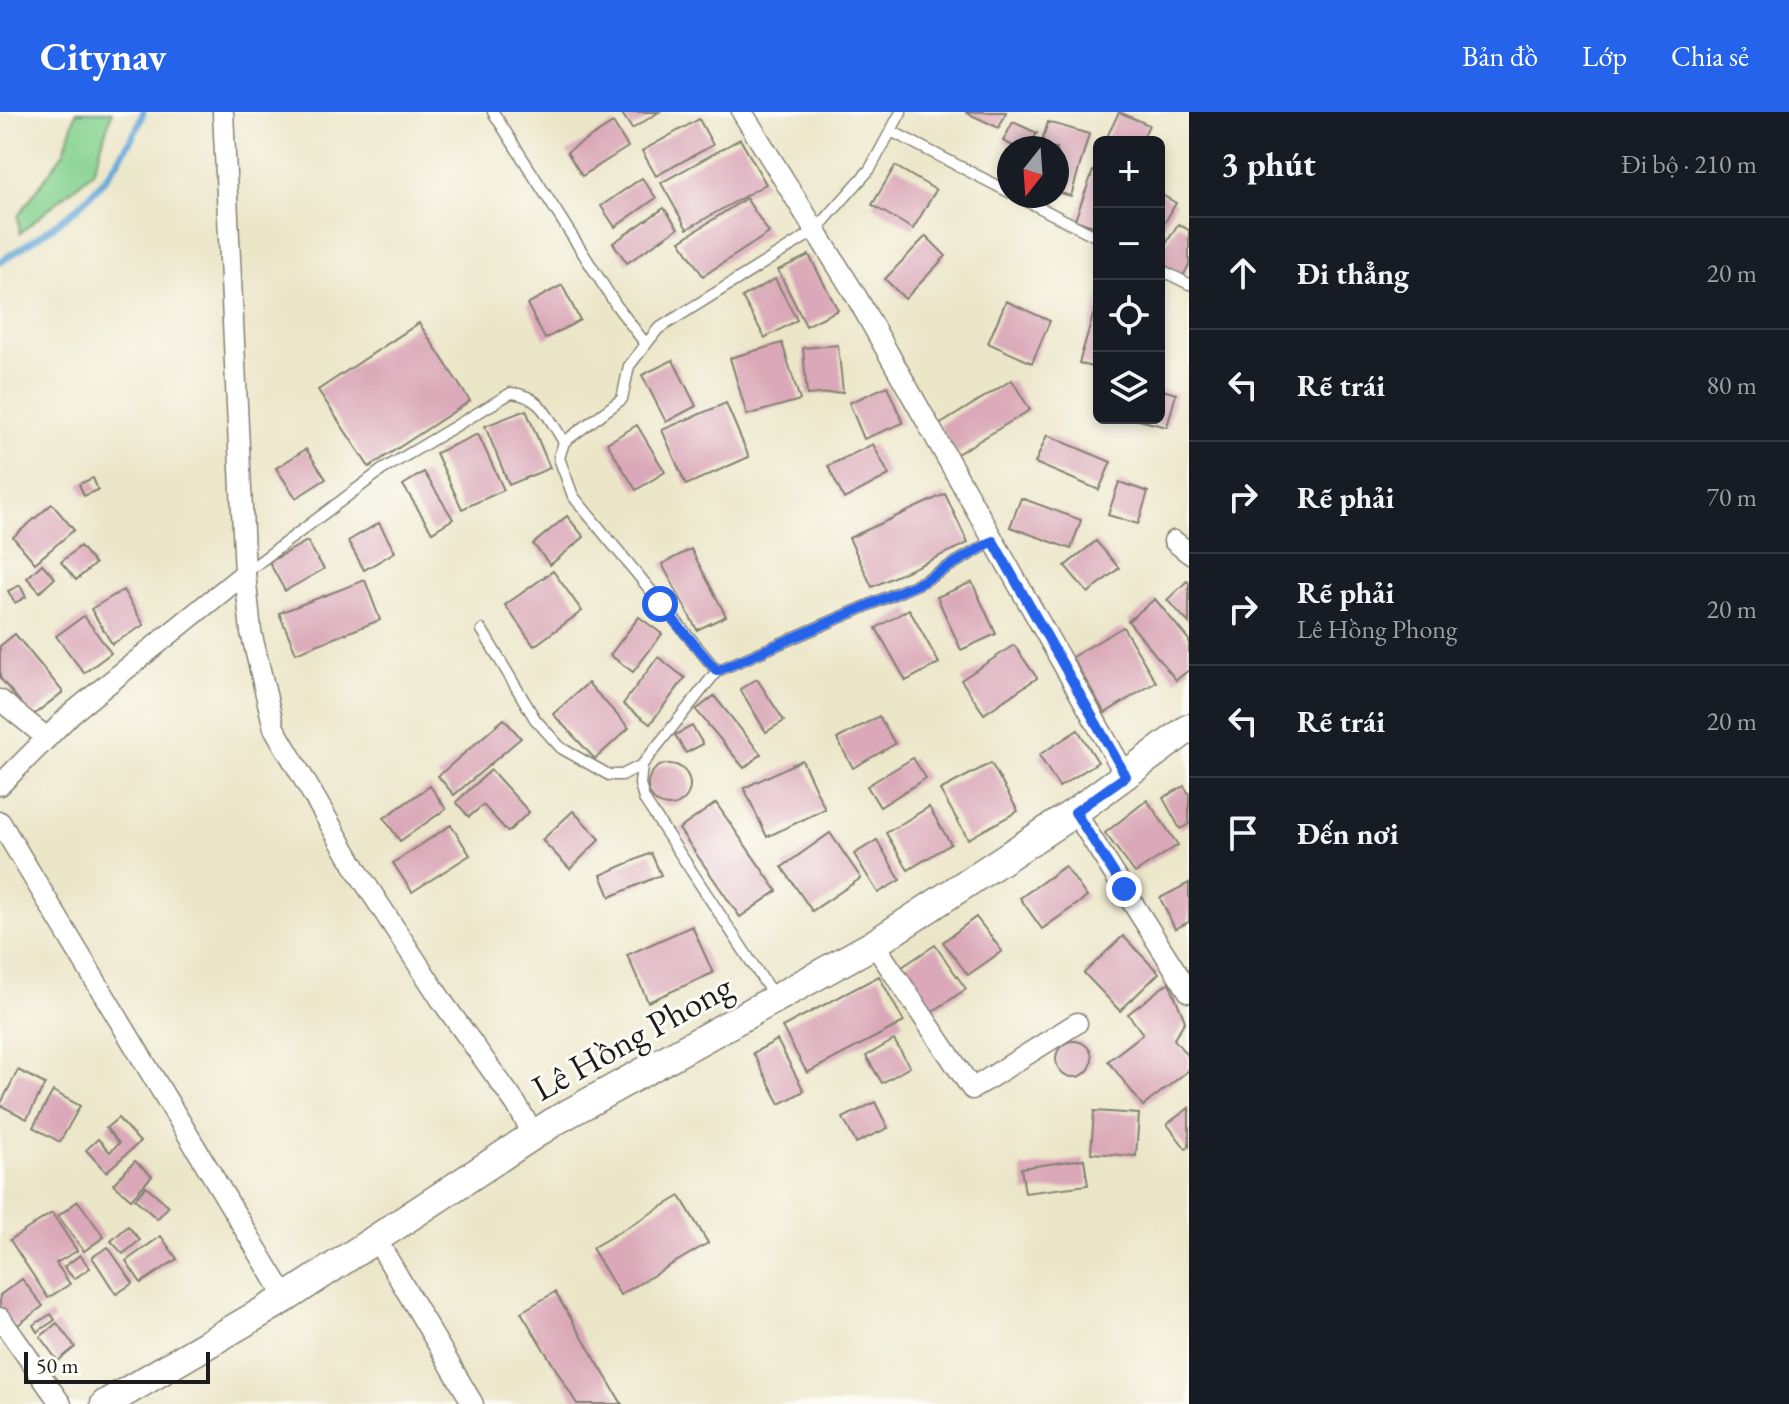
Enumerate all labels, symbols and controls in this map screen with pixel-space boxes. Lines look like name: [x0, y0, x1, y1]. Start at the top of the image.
text: Citynav: [40, 32, 166, 81]
text: Bản đồ: [1462, 38, 1538, 74]
text: Lớp: [1582, 38, 1627, 74]
text: Chia sẻ: [1671, 38, 1749, 74]
north arrow: [997, 136, 1069, 208]
map controls: [1093, 136, 1165, 424]
button: +: [1093, 136, 1165, 208]
text: 3 phút: [1221, 142, 1316, 186]
text: Đi bộ · 210 m: [1621, 147, 1757, 181]
button: −: [1093, 208, 1165, 280]
icon: ahead: [1221, 251, 1265, 295]
text: Đi thẳng: [1297, 254, 1409, 293]
text: 20 m: [1707, 256, 1757, 290]
button: locate: [1093, 280, 1165, 352]
button: layers: [1093, 352, 1165, 424]
icon: left: [1221, 363, 1265, 407]
text: Rẽ trái: [1297, 366, 1385, 405]
text: 80 m: [1707, 368, 1757, 402]
icon: right: [1221, 475, 1265, 519]
text: Rẽ phải: [1297, 478, 1394, 517]
text: 70 m: [1707, 480, 1757, 514]
text: Rẽ phải: [1297, 573, 1394, 612]
route start: [642, 586, 678, 622]
icon: right: [1221, 587, 1265, 631]
text: 20 m: [1707, 592, 1757, 626]
text: Lê Hồng Phong: [1297, 612, 1457, 646]
icon: left: [1221, 699, 1265, 743]
text: Rẽ trái: [1297, 702, 1385, 741]
text: 20 m: [1707, 704, 1757, 738]
icon: arrive: [1221, 811, 1265, 855]
text: Đến nơi: [1297, 814, 1399, 853]
route end: [1106, 871, 1142, 907]
street label: Lê Hồng Phong: [524, 962, 741, 1111]
scale bar: [24, 1348, 210, 1384]
text: 50 m: [36, 1351, 79, 1380]

